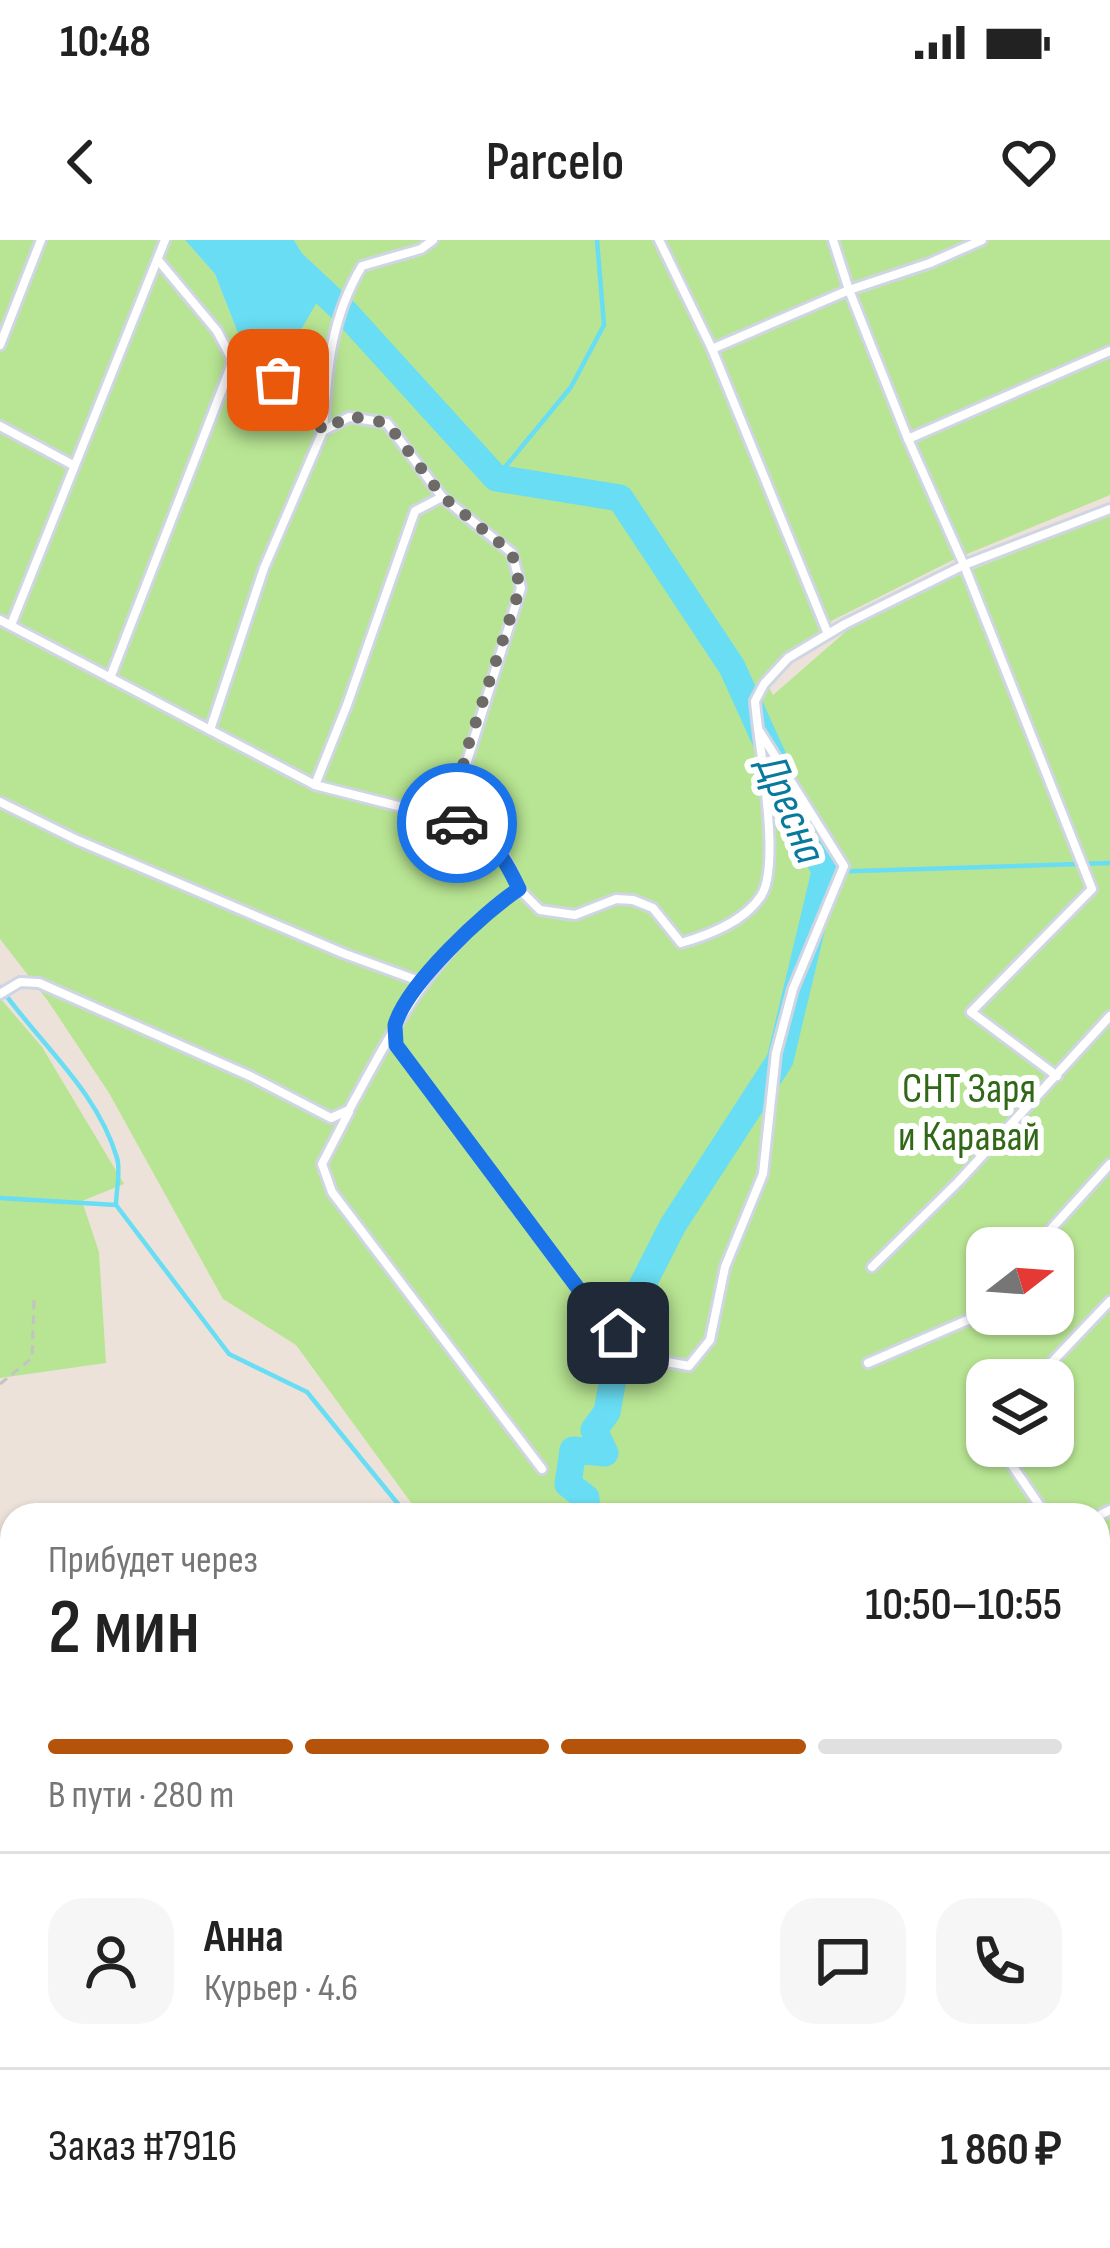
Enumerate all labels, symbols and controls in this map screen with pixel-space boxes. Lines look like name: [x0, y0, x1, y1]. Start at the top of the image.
text: 10:48: [60, 15, 151, 70]
icon: back: [48, 129, 114, 195]
icon: heart: [996, 129, 1062, 195]
text: Parcelo: [486, 130, 624, 195]
pin: [227, 329, 329, 431]
icon: bag: [245, 347, 311, 413]
water label: Дресна: [743, 746, 838, 872]
courier: [397, 763, 517, 883]
icon: car: [424, 790, 490, 856]
park label: СНТ Заря и Каравай: [898, 1064, 1040, 1163]
north arrow: [966, 1227, 1074, 1335]
map controls: [966, 1227, 1074, 1467]
pin: [567, 1282, 669, 1384]
icon: home: [585, 1300, 651, 1366]
button: layers: [966, 1359, 1074, 1467]
text: Прибудет через: [48, 1537, 258, 1584]
text: 10:50–10:55: [865, 1578, 1062, 1633]
text: 2 мин: [48, 1582, 200, 1675]
text: В пути · 280 m: [48, 1772, 234, 1819]
button: person: [48, 1898, 174, 2024]
button: chat: [780, 1898, 906, 2024]
button: phone: [936, 1898, 1062, 2024]
text: Анна: [204, 1910, 284, 1965]
text: Курьер · 4.6: [204, 1965, 358, 2012]
text: Заказ #7916: [48, 2119, 237, 2174]
text: 1 860 ₽: [940, 2123, 1062, 2178]

